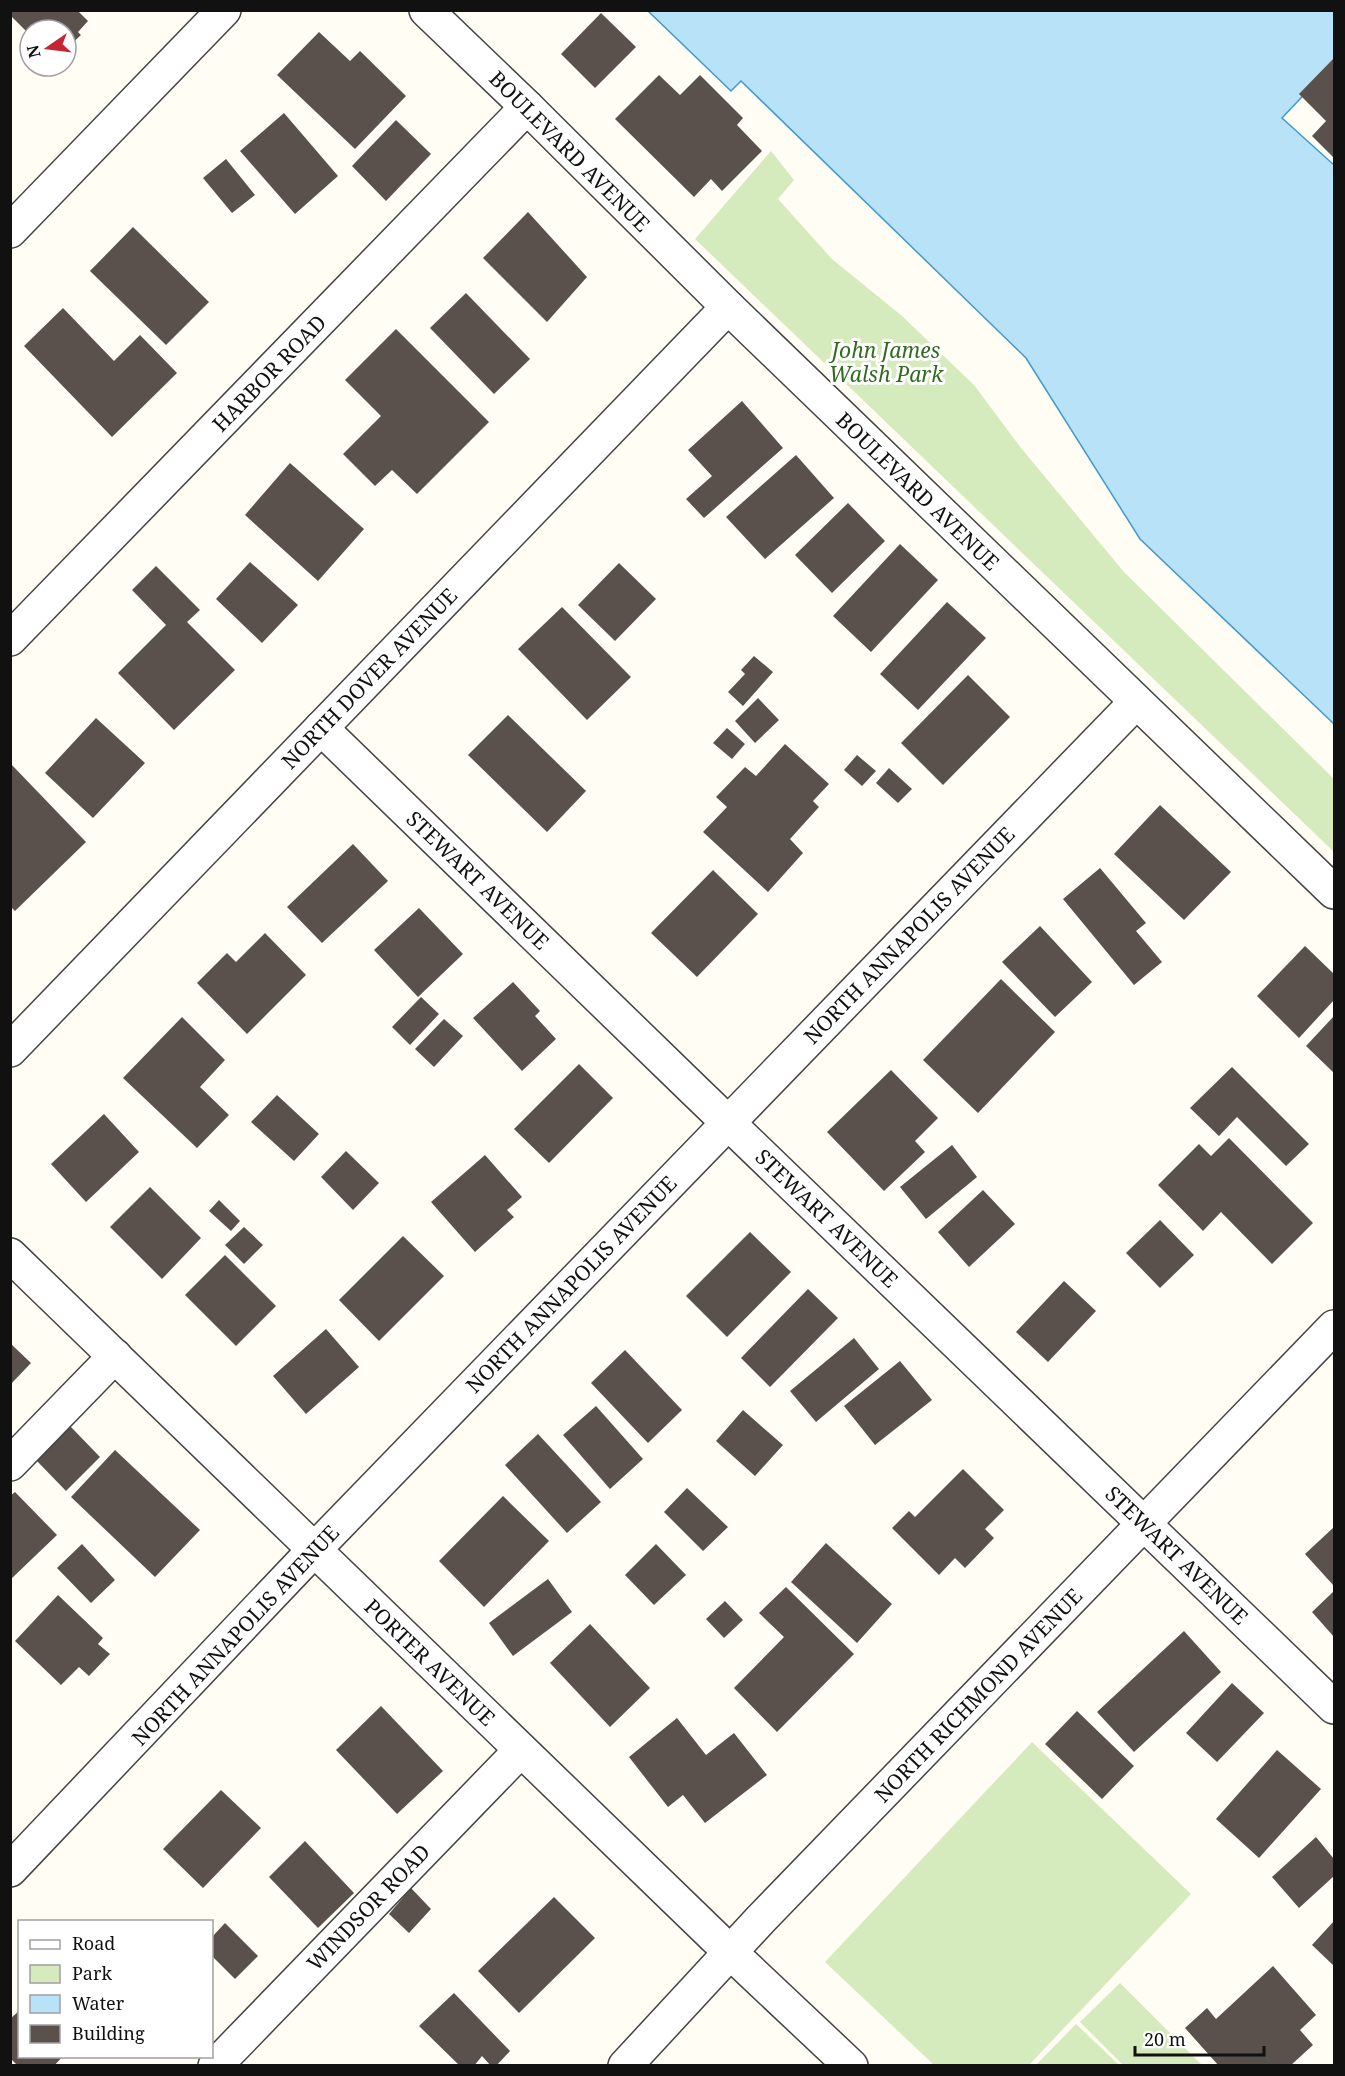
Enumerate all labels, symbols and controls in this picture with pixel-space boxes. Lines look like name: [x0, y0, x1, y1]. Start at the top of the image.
north arrow: [18, 18, 78, 78]
text: N: [21, 42, 46, 60]
street label: BOULEVARD AVENUE: [484, 65, 656, 237]
street label: HARBOR ROAD: [206, 308, 332, 438]
park label: John James Walsh Park: [828, 336, 944, 388]
street label: BOULEVARD AVENUE: [830, 406, 1006, 576]
street label: NORTH DOVER AVENUE: [275, 581, 463, 775]
street label: STEWART AVENUE: [401, 805, 555, 955]
street label: NORTH ANNAPOLIS AVENUE: [797, 820, 1021, 1050]
street label: STEWART AVENUE: [750, 1143, 904, 1293]
street label: NORTH ANNAPOLIS AVENUE: [459, 1169, 683, 1399]
street label: STEWART AVENUE: [1100, 1480, 1254, 1630]
street label: NORTH ANNAPOLIS AVENUE: [125, 1519, 345, 1751]
street label: NORTH RICHMOND AVENUE: [868, 1582, 1088, 1808]
street label: PORTER AVENUE: [359, 1592, 501, 1732]
street label: WINDSOR ROAD: [300, 1838, 436, 1976]
legend: [18, 1920, 213, 2058]
text: Road: [72, 1931, 115, 1955]
text: Park: [72, 1961, 112, 1985]
text: Water: [72, 1991, 125, 2015]
scale bar: [1135, 2019, 1264, 2057]
text: Building: [72, 2021, 145, 2045]
text: 20 m: [1144, 2027, 1186, 2051]

